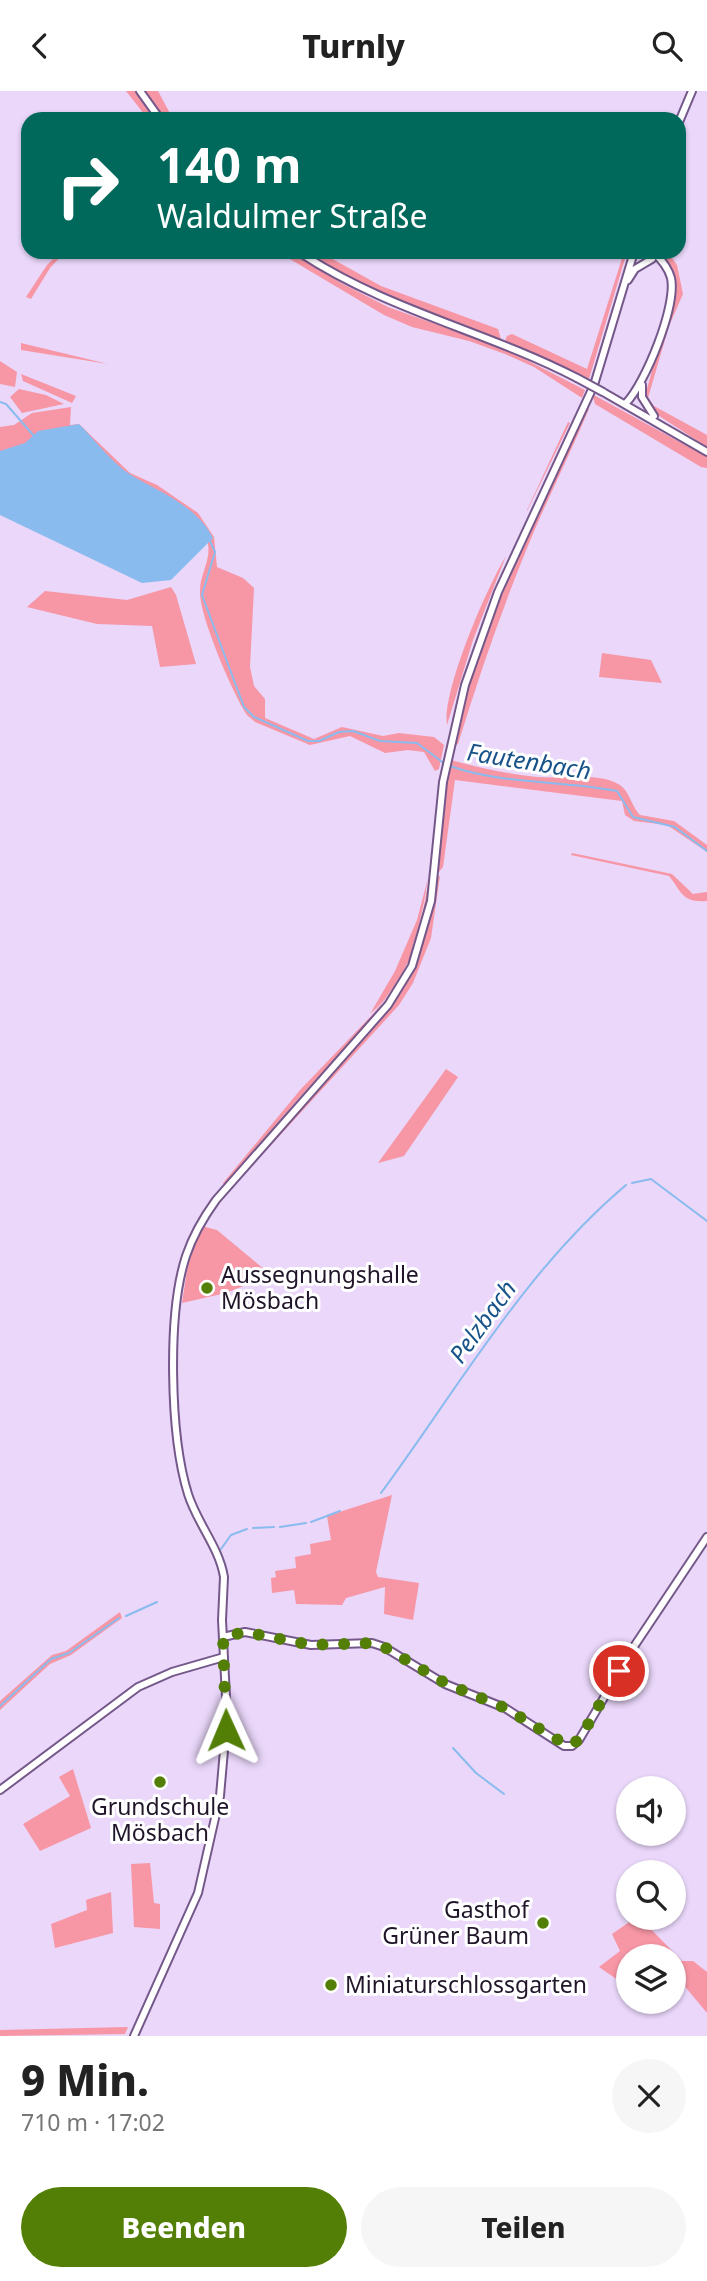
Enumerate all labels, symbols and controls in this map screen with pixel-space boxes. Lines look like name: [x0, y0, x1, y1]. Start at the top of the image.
text: Turnly: [302, 24, 405, 67]
icon: back: [21, 27, 59, 65]
icon: search: [648, 27, 686, 65]
text: 140 m: [157, 131, 302, 197]
icon: right: [42, 140, 133, 231]
text: Waldulmer Straße: [157, 194, 427, 237]
water label: Fautenbach: [465, 734, 594, 787]
place label: Aussegnungshalle Mösbach: [221, 1258, 419, 1316]
water label: Pelzbach: [441, 1273, 523, 1369]
marker: Aussegnungshalle Mösbach: [199, 1280, 215, 1296]
pin: [589, 1641, 649, 1701]
icon: arrive: [600, 1652, 638, 1690]
position arrow: [189, 1693, 263, 1767]
marker: Grundschule Mösbach: [152, 1774, 168, 1790]
map controls: [616, 1776, 686, 2014]
button: sound: [616, 1776, 686, 1846]
place label: Grundschule Mösbach: [91, 1790, 229, 1848]
button: search: [616, 1860, 686, 1930]
place label: Gasthof Grüner Baum: [382, 1893, 530, 1951]
marker: Gasthof Grüner Baum: [535, 1915, 551, 1931]
button: layers: [616, 1944, 686, 2014]
place label: Miniaturschlossgarten: [345, 1968, 587, 2000]
marker: Miniaturschlossgarten: [323, 1977, 339, 1993]
text: 9 Min.: [21, 2051, 149, 2108]
button: close: [612, 2059, 686, 2133]
text: 710 m · 17:02: [21, 2106, 165, 2138]
button: Beenden: [21, 2187, 347, 2267]
button: Teilen: [361, 2187, 686, 2267]

